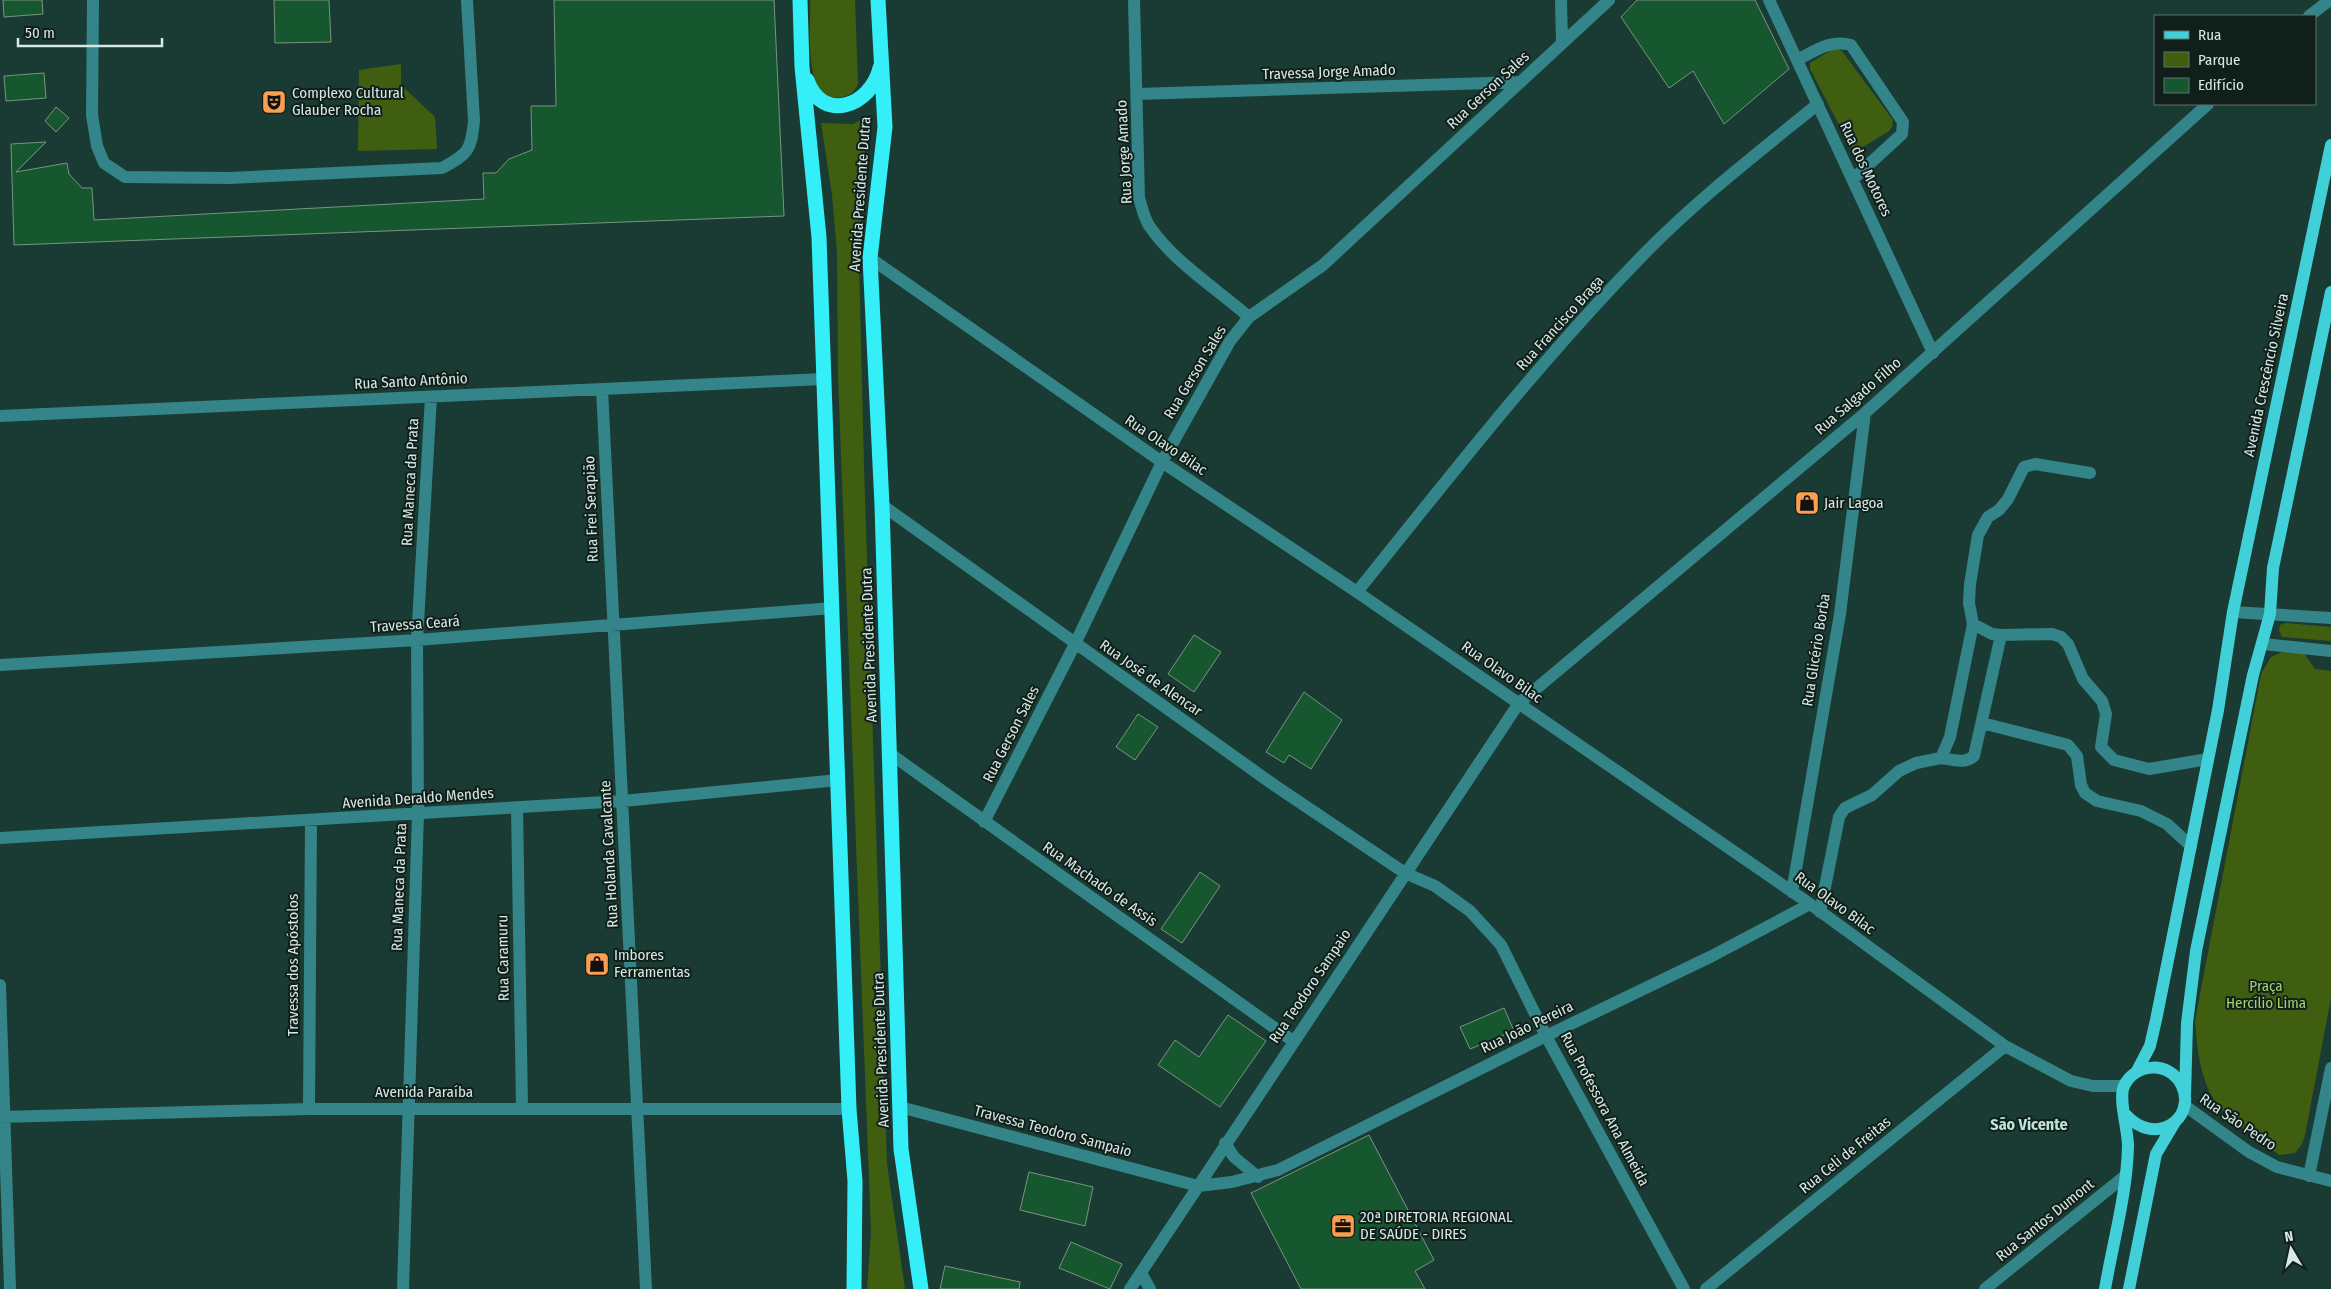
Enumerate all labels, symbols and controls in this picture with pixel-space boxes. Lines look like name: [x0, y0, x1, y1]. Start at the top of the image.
scale bar: [18, 15, 161, 47]
legend: [2154, 15, 2316, 105]
text: 50 m: [25, 24, 55, 42]
text: Rua: [2198, 26, 2221, 44]
street label: Rua Gerson Sales: [1443, 47, 1533, 133]
text: Parque: [2198, 51, 2241, 69]
street label: Travessa Jorge Amado: [1262, 61, 1396, 83]
text: Edifício: [2198, 76, 2244, 94]
place label: Complexo Cultural Glauber Rocha: [292, 84, 404, 119]
theatre icon: Complexo Cultural Glauber Rocha: [261, 89, 287, 115]
street label: Rua Jorge Amado: [1112, 99, 1136, 205]
street label: Avenida Presidente Dutra: [846, 116, 874, 272]
street label: Rua dos Motores: [1836, 119, 1896, 219]
street label: Rua Francisco Braga: [1513, 272, 1607, 374]
street label: Avenida Crescêncio Silveira: [2240, 292, 2292, 458]
street label: Rua Gerson Sales: [1160, 322, 1230, 422]
street label: Rua Salgado Filho: [1811, 353, 1905, 438]
street label: Rua Santo Antônio: [354, 369, 468, 393]
street label: Rua Olavo Bilac: [1122, 411, 1211, 479]
street label: Rua Maneca da Prata: [398, 418, 422, 546]
street label: Rua Frei Serapião: [580, 455, 602, 563]
shop icon: Jair Lagoa: [1794, 490, 1820, 516]
place label: Jair Lagoa: [1824, 494, 1884, 512]
street label: Avenida Presidente Dutra: [857, 567, 881, 723]
street label: Rua Glicério Borba: [1798, 592, 1834, 708]
street label: Travessa Ceará: [370, 612, 460, 636]
street label: Rua José de Alencar: [1096, 636, 1206, 721]
street label: Rua Olavo Bilac: [1458, 637, 1547, 707]
street label: Rua Gerson Sales: [979, 683, 1043, 785]
street label: Rua Holanda Cavalcante: [596, 780, 622, 928]
street label: Avenida Deraldo Mendes: [342, 784, 494, 812]
street label: Rua Maneca da Prata: [388, 823, 410, 951]
street label: Rua Machado de Assis: [1039, 838, 1161, 930]
street label: Rua Olavo Bilac: [1791, 868, 1879, 939]
street label: Travessa dos Apóstolos: [284, 894, 302, 1036]
street label: Rua Caramuru: [493, 915, 513, 1001]
street label: Rua Teodoro Sampaio: [1265, 925, 1355, 1046]
place label: Imbores Ferramentas: [614, 946, 690, 981]
shop icon: Imbores Ferramentas: [584, 951, 610, 977]
street label: Avenida Presidente Dutra: [869, 972, 893, 1128]
park label: Praça Hercílio Lima: [2226, 977, 2306, 1012]
street label: Rua João Pereira: [1478, 997, 1576, 1057]
street label: Rua Professora Ana Almeida: [1557, 1029, 1653, 1189]
street label: Avenida Paraíba: [375, 1083, 473, 1101]
street label: Rua São Pedro: [2196, 1090, 2280, 1154]
street label: Travessa Teodoro Sampaio: [972, 1101, 1134, 1161]
street label: Rua Celi de Freitas: [1796, 1113, 1894, 1197]
district label: São Vicente: [1990, 1115, 2068, 1134]
street label: Rua Santos Dumont: [1992, 1175, 2098, 1265]
place label: 20ª DIRETORIA REGIONAL DE SAÚDE - DIRES: [1360, 1208, 1513, 1243]
office icon: 20ª DIRETORIA REGIONAL DE SAÚDE - DIRES: [1330, 1213, 1356, 1239]
north arrow: [2266, 1224, 2316, 1274]
text: N: [2284, 1228, 2295, 1246]

